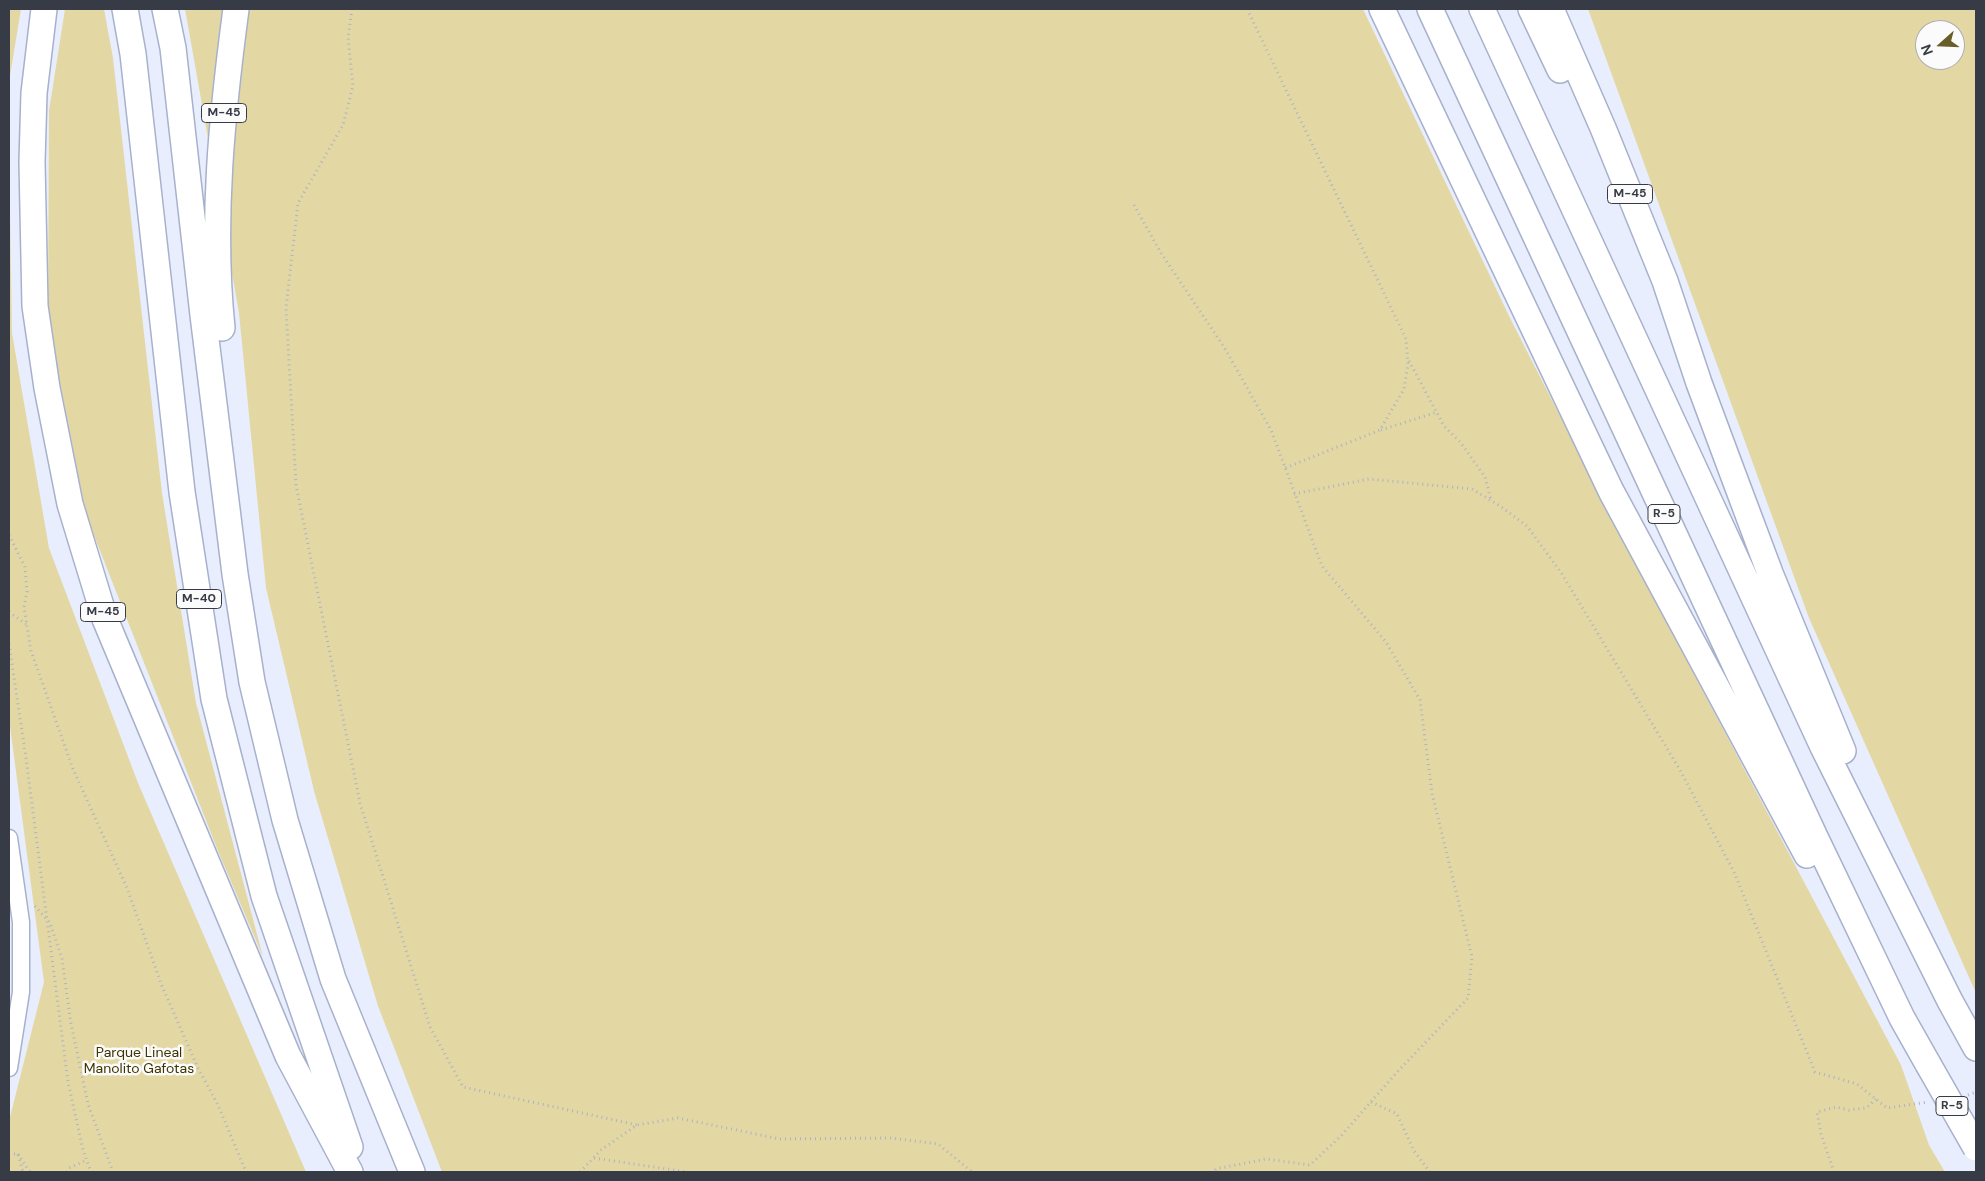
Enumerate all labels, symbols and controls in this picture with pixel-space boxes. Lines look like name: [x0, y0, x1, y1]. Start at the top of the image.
north arrow: [1915, 20, 1965, 70]
text: N: [1917, 42, 1937, 58]
road number: M-45: [202, 104, 246, 122]
road number: M-45: [1608, 184, 1652, 203]
road number: R-5: [1648, 504, 1680, 524]
road number: M-40: [176, 590, 222, 608]
road number: M-45: [80, 602, 126, 622]
park label: Parque Lineal Manolito Gafotas: [84, 1045, 194, 1078]
road number: R-5: [1936, 1096, 1968, 1116]

